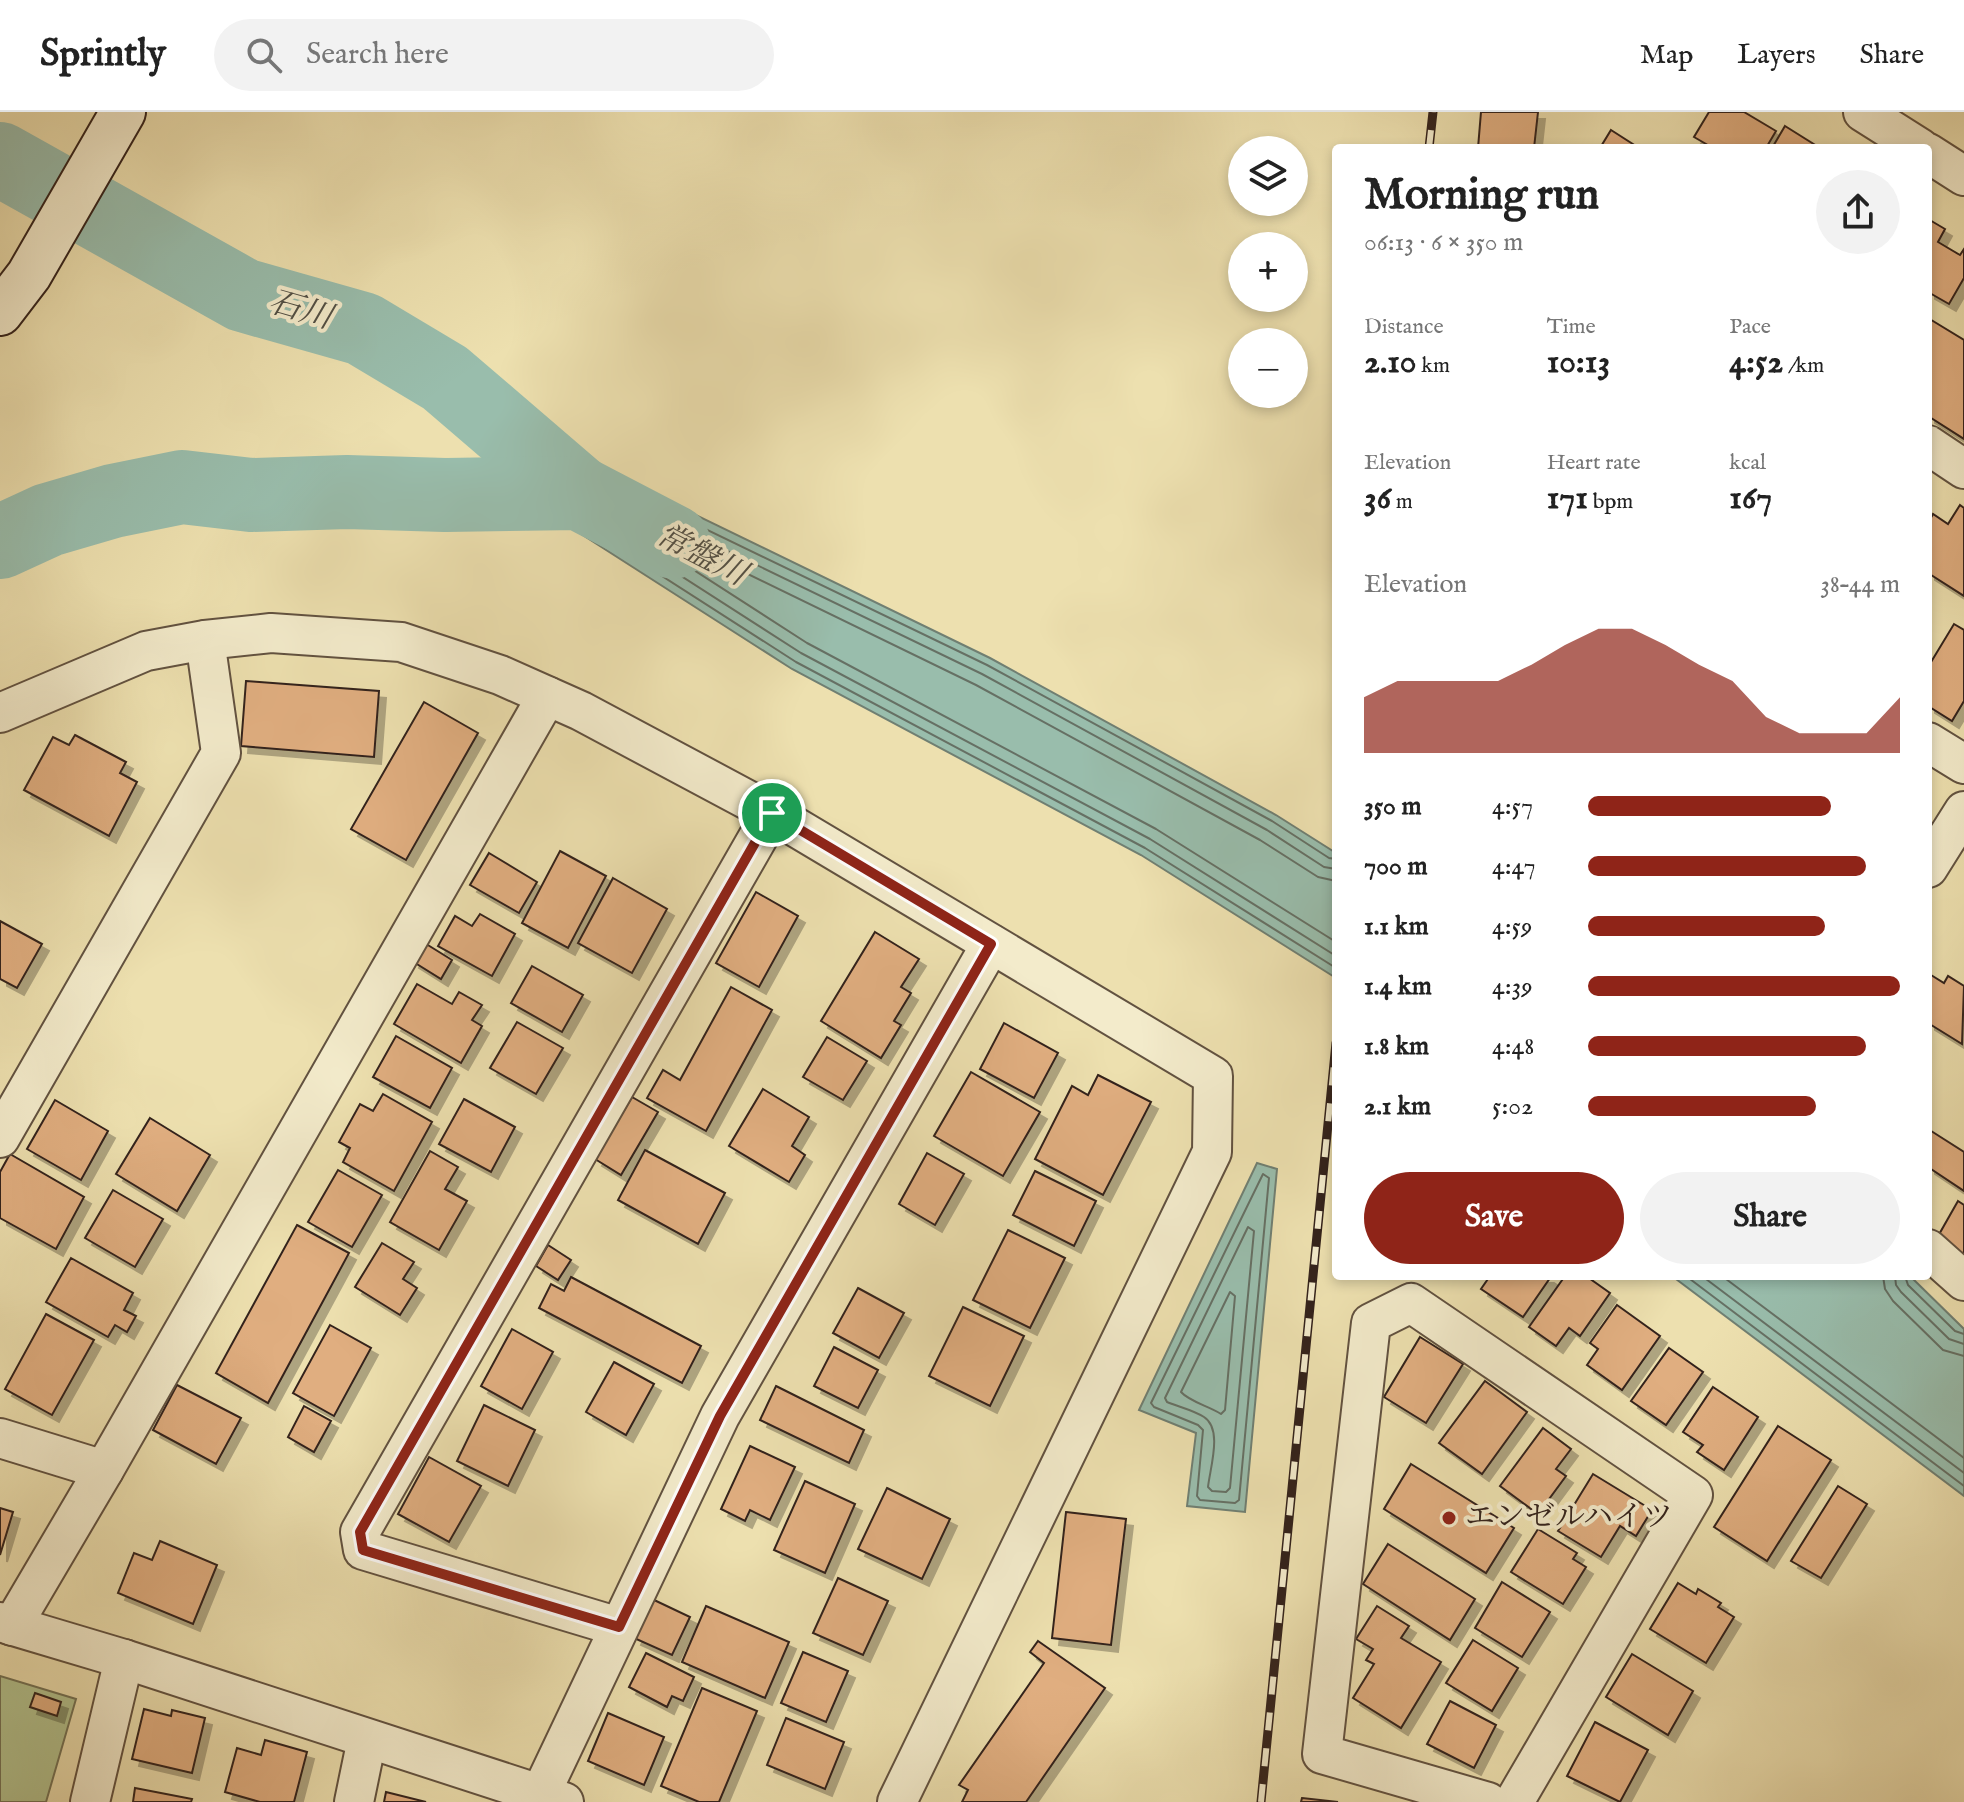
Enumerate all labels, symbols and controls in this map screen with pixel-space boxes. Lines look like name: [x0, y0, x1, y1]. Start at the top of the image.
search box: [214, 19, 774, 91]
text: Sprintly: [40, 31, 166, 79]
icon: search: [242, 33, 286, 77]
text: Search here: [306, 36, 449, 74]
text: Map: [1640, 38, 1693, 73]
text: Layers: [1737, 38, 1816, 73]
text: Share: [1860, 38, 1924, 73]
map controls: [1228, 136, 1308, 408]
button: layers: [1228, 136, 1308, 216]
text: Morning run: [1364, 168, 1599, 224]
button: share: [1816, 170, 1900, 254]
text: 06:13 · 6 × 350 m: [1364, 226, 1523, 259]
button: +: [1228, 232, 1308, 312]
water label: 石川: [264, 282, 339, 340]
text: Distance: [1364, 313, 1444, 341]
text: Time: [1547, 313, 1596, 341]
text: Pace: [1729, 313, 1771, 341]
button: −: [1228, 328, 1308, 408]
text: 2.10: [1364, 341, 1416, 384]
text: 10:13: [1547, 341, 1610, 384]
text: 4:52: [1729, 341, 1783, 384]
text: km: [1416, 352, 1450, 380]
text: /km: [1783, 352, 1824, 380]
text: Elevation: [1364, 449, 1451, 477]
text: Heart rate: [1547, 449, 1641, 477]
text: kcal: [1729, 449, 1766, 477]
text: 36: [1364, 477, 1391, 520]
text: 171: [1547, 477, 1588, 520]
text: 167: [1729, 477, 1772, 520]
text: m: [1391, 488, 1413, 516]
text: bpm: [1588, 488, 1633, 516]
water label: 常盤川: [649, 516, 756, 597]
text: Elevation: [1364, 568, 1467, 601]
text: 38–44 m: [1820, 568, 1900, 601]
pin: [738, 779, 806, 847]
text: 350 m: [1364, 790, 1422, 823]
text: 4:57: [1492, 790, 1533, 823]
icon: arrive: [750, 791, 794, 835]
text: 700 m: [1364, 850, 1427, 883]
text: 4:47: [1492, 850, 1536, 883]
text: 1.1 km: [1364, 910, 1429, 943]
text: 4:59: [1492, 910, 1532, 943]
text: 1.4 km: [1364, 970, 1432, 1003]
text: 4:39: [1492, 970, 1533, 1003]
text: 1.8 km: [1364, 1030, 1429, 1063]
text: 4:48: [1492, 1030, 1535, 1063]
text: 2.1 km: [1364, 1090, 1431, 1123]
text: 5:02: [1492, 1090, 1533, 1123]
button: Save: [1364, 1172, 1624, 1264]
button: Share: [1640, 1172, 1900, 1264]
place label: エンゼルハイツ: [1465, 1499, 1673, 1537]
marker: エンゼルハイツ: [1440, 1509, 1458, 1527]

